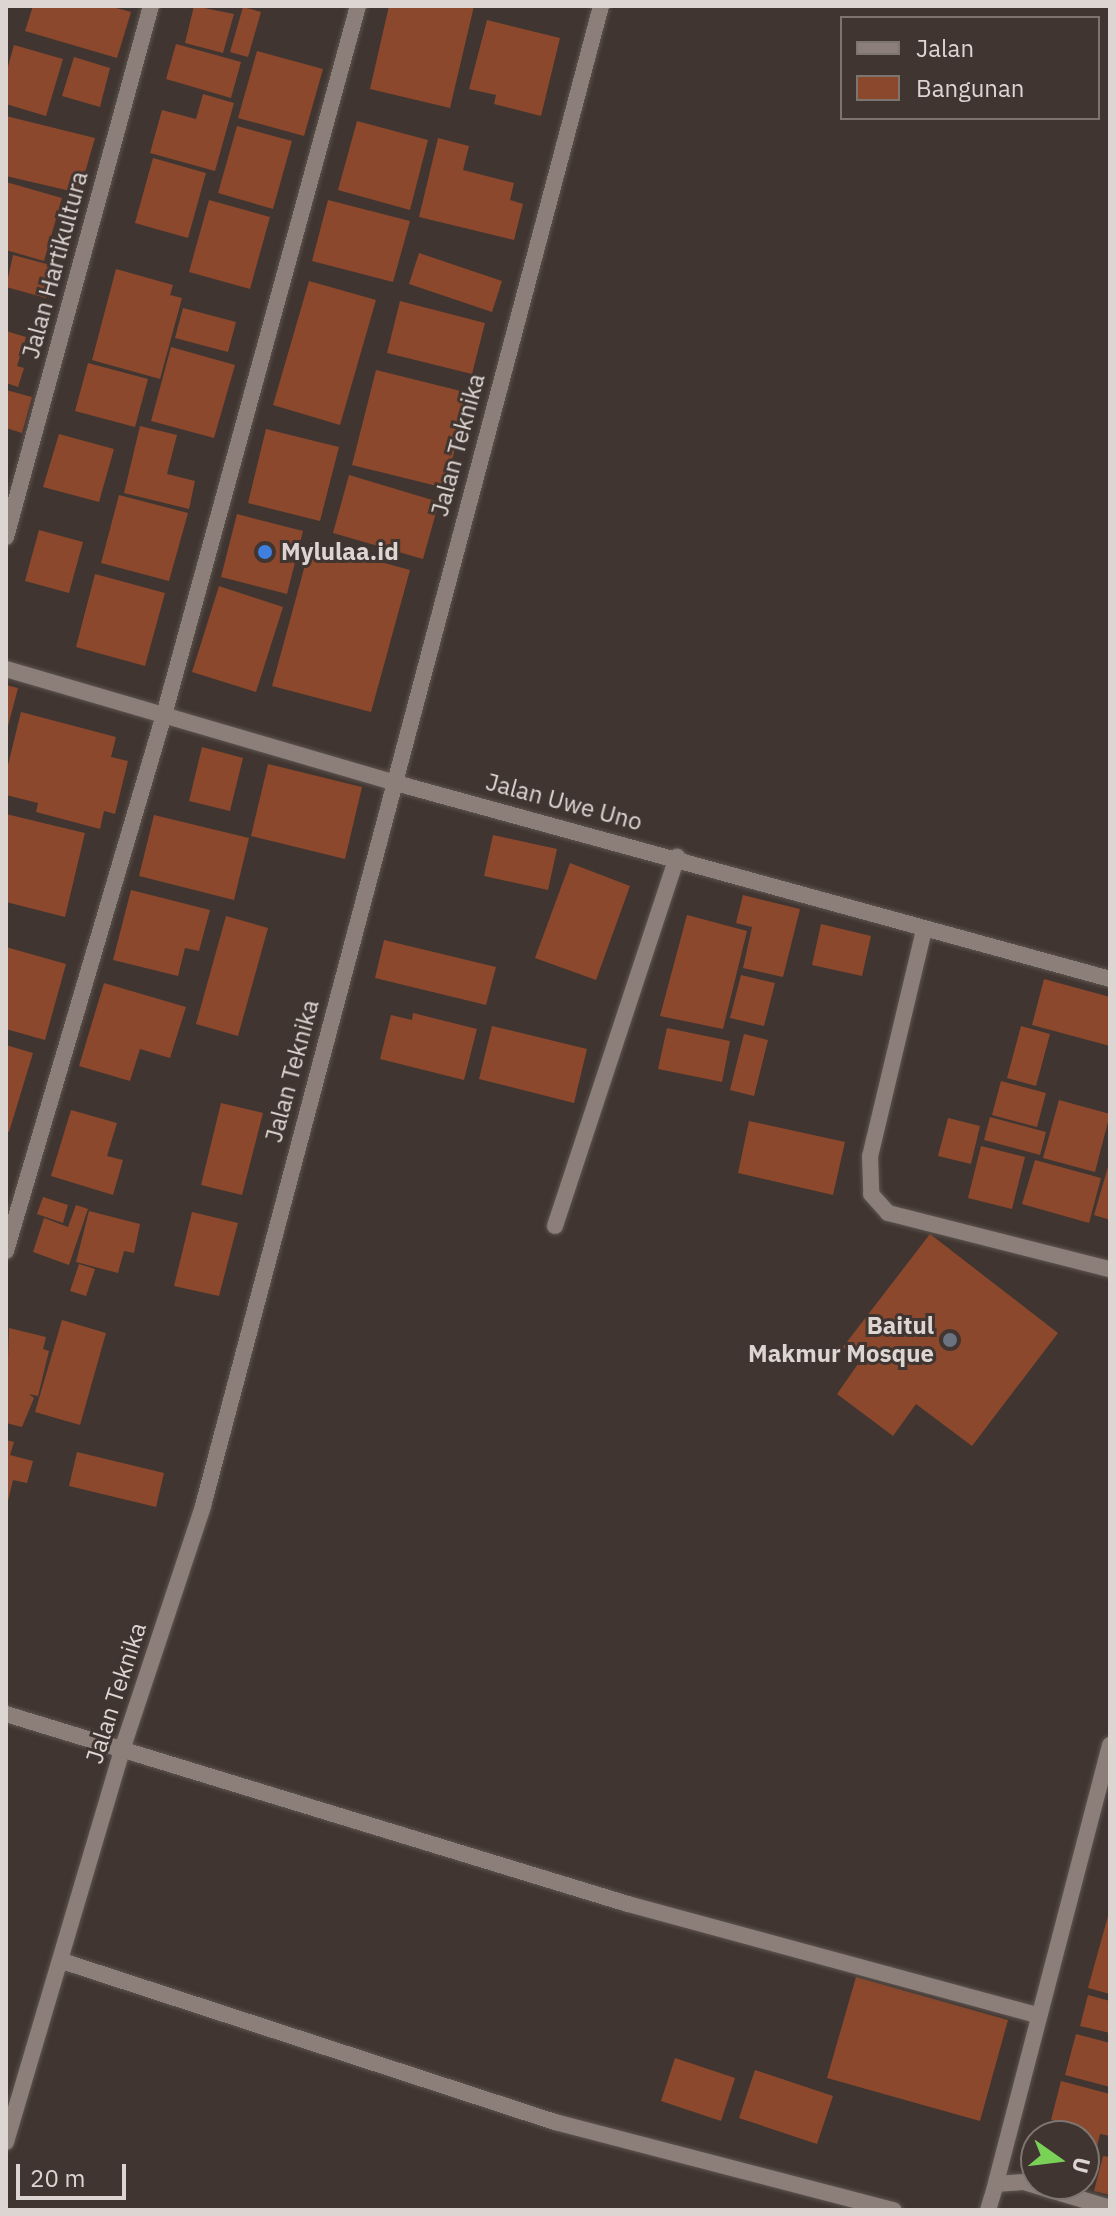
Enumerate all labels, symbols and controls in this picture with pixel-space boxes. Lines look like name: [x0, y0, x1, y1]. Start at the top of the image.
legend: [840, 16, 1100, 120]
text: Jalan: [916, 32, 974, 64]
text: Bangunan: [916, 72, 1024, 104]
street label: Jalan Hartikultura: [16, 168, 94, 362]
street label: Jalan Teknika: [425, 370, 491, 520]
place label: Mylulaa.id: [281, 538, 399, 566]
marker: Mylulaa.id: [256, 543, 274, 561]
street label: Jalan Uwe Uno: [483, 767, 645, 837]
street label: Jalan Teknika: [259, 996, 325, 1146]
place label: Baitul Makmur Mosque: [748, 1312, 934, 1368]
marker: Baitul Makmur Mosque: [941, 1331, 959, 1349]
street label: Jalan Teknika: [80, 1619, 152, 1767]
north arrow: [1020, 2120, 1100, 2200]
scale bar: [20, 2148, 130, 2198]
text: U: [1066, 2155, 1098, 2176]
text: 20 m: [30, 2162, 85, 2194]

